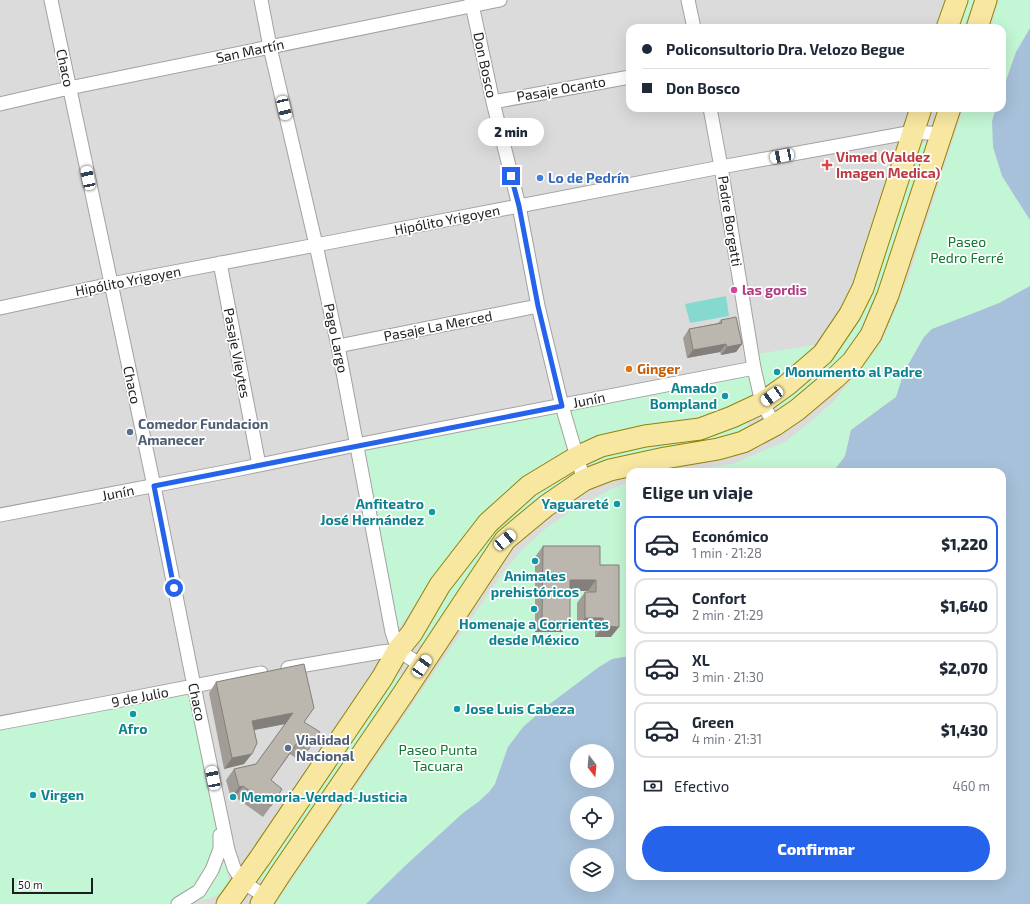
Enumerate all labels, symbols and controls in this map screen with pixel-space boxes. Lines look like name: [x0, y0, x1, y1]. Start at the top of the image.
street label: Don Bosco: [470, 30, 501, 99]
street label: San Martín: [214, 35, 286, 66]
text: Policonsultorio Dra. Velozo Begue: [666, 40, 905, 58]
street label: Chaco: [53, 47, 78, 89]
street label: Pasaje Ocanto: [515, 72, 607, 105]
text: Don Bosco: [666, 79, 740, 97]
car: [275, 95, 293, 121]
callout: 2 min: [478, 118, 544, 146]
text: 2 min: [494, 124, 528, 140]
car: [769, 148, 795, 164]
place label: Vimed (Valdez Imagen Medica): [836, 148, 940, 181]
marker: Vimed (Valdez Imagen Medica): [821, 159, 833, 171]
car: [80, 165, 96, 191]
route end: [502, 167, 520, 185]
place label: Lo de Pedrín: [548, 169, 629, 186]
marker: Lo de Pedrín: [535, 173, 545, 183]
street label: Padre Borgatti: [715, 174, 746, 268]
street label: Hipólito Yrigoyen: [393, 201, 501, 238]
park label: Paseo Pedro Ferré: [930, 233, 1004, 266]
street label: Hipólito Yrigoyen: [74, 262, 182, 299]
place label: las gordis: [742, 281, 807, 298]
marker: las gordis: [729, 285, 739, 295]
street label: Pago Largo: [321, 301, 352, 374]
street label: Pasaje Vieytes: [220, 306, 255, 399]
street label: Pasaje La Merced: [382, 307, 494, 344]
place label: Ginger: [637, 360, 680, 377]
place label: Monumento al Padre: [785, 363, 923, 380]
street label: Chaco: [120, 364, 145, 406]
marker: Ginger: [624, 364, 634, 374]
marker: Monumento al Padre: [772, 367, 782, 377]
place label: Amado Bompland: [650, 379, 717, 412]
car: [759, 384, 785, 408]
street label: Junín: [571, 388, 606, 411]
marker: Amado Bompland: [720, 391, 730, 401]
place label: Comedor Fundacion Amanecer: [138, 415, 268, 448]
marker: Comedor Fundacion Amanecer: [125, 427, 135, 437]
street label: Junín: [100, 481, 135, 504]
text: Elige un viaje: [642, 481, 753, 503]
place label: Anfiteatro José Hernández: [320, 495, 424, 528]
place label: Yaguareté: [542, 495, 609, 512]
marker: Yaguareté: [612, 499, 622, 509]
marker: Anfiteatro José Hernández: [427, 507, 437, 517]
icon: car: [644, 526, 680, 562]
text: Económico: [692, 527, 769, 545]
car: [492, 528, 518, 552]
text: $1,220: [941, 535, 988, 553]
text: 1 min · 21:28: [692, 545, 762, 561]
marker: Animales prehistóricos: [530, 556, 540, 566]
place label: Animales prehistóricos: [491, 567, 579, 600]
route start: [165, 579, 183, 597]
icon: car: [644, 588, 680, 624]
text: Confort: [692, 589, 746, 607]
text: $1,640: [940, 597, 988, 615]
marker: Homenaje a Corrientes desde México: [529, 604, 539, 614]
text: 2 min · 21:29: [692, 607, 764, 623]
place label: Homenaje a Corrientes desde México: [459, 615, 609, 648]
icon: car: [644, 650, 680, 686]
text: XL: [692, 651, 710, 669]
car: [410, 653, 434, 679]
text: $2,070: [939, 659, 988, 677]
text: 3 min · 21:30: [692, 669, 764, 685]
street label: Chaco: [185, 681, 210, 723]
street label: 9 de Julio: [110, 683, 170, 710]
place label: Jose Luis Cabeza: [465, 700, 575, 717]
marker: Jose Luis Cabeza: [452, 704, 462, 714]
marker: Afro: [128, 709, 138, 719]
icon: car: [644, 712, 680, 748]
text: Green: [692, 713, 734, 731]
place label: Afro: [119, 720, 147, 737]
text: $1,430: [941, 721, 988, 739]
place label: Vialidad Nacional: [296, 731, 355, 764]
text: 4 min · 21:31: [692, 731, 762, 747]
park label: Paseo Punta Tacuara: [399, 741, 478, 774]
marker: Vialidad Nacional: [283, 743, 293, 753]
north arrow: [570, 744, 614, 788]
map controls: [570, 744, 614, 892]
car: [205, 765, 221, 791]
icon: cash: [642, 775, 664, 797]
text: Efectivo: [674, 777, 729, 795]
text: 460 m: [952, 778, 990, 794]
place label: Virgen: [41, 786, 84, 803]
place label: Memoria-Verdad-Justicia: [241, 788, 407, 805]
marker: Virgen: [28, 790, 38, 800]
marker: Memoria-Verdad-Justicia: [228, 792, 238, 802]
button: locate: [570, 796, 614, 840]
button: Confirmar: [642, 826, 990, 872]
button: layers: [570, 848, 614, 892]
scale bar: [12, 876, 93, 895]
text: 50 m: [18, 878, 43, 891]

